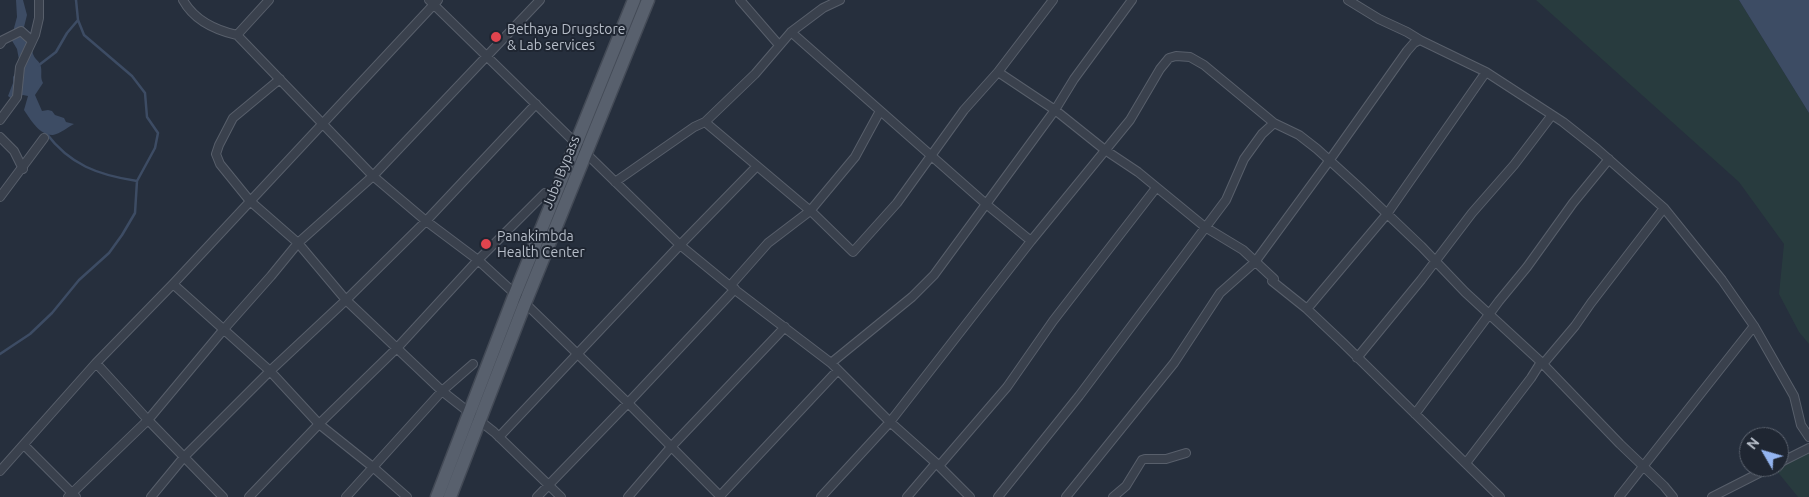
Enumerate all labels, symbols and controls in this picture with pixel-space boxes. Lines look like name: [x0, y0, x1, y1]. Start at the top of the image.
place label: Bethaya Drugstore & Lab services: [507, 21, 625, 54]
marker: Bethaya Drugstore & Lab services: [489, 30, 503, 44]
street label: Juba Bypass: [539, 133, 583, 211]
place label: Panakimbda Health Center: [497, 228, 585, 260]
marker: Panakimbda Health Center: [479, 237, 493, 251]
north arrow: [1739, 427, 1789, 477]
text: N: [1743, 434, 1762, 452]

